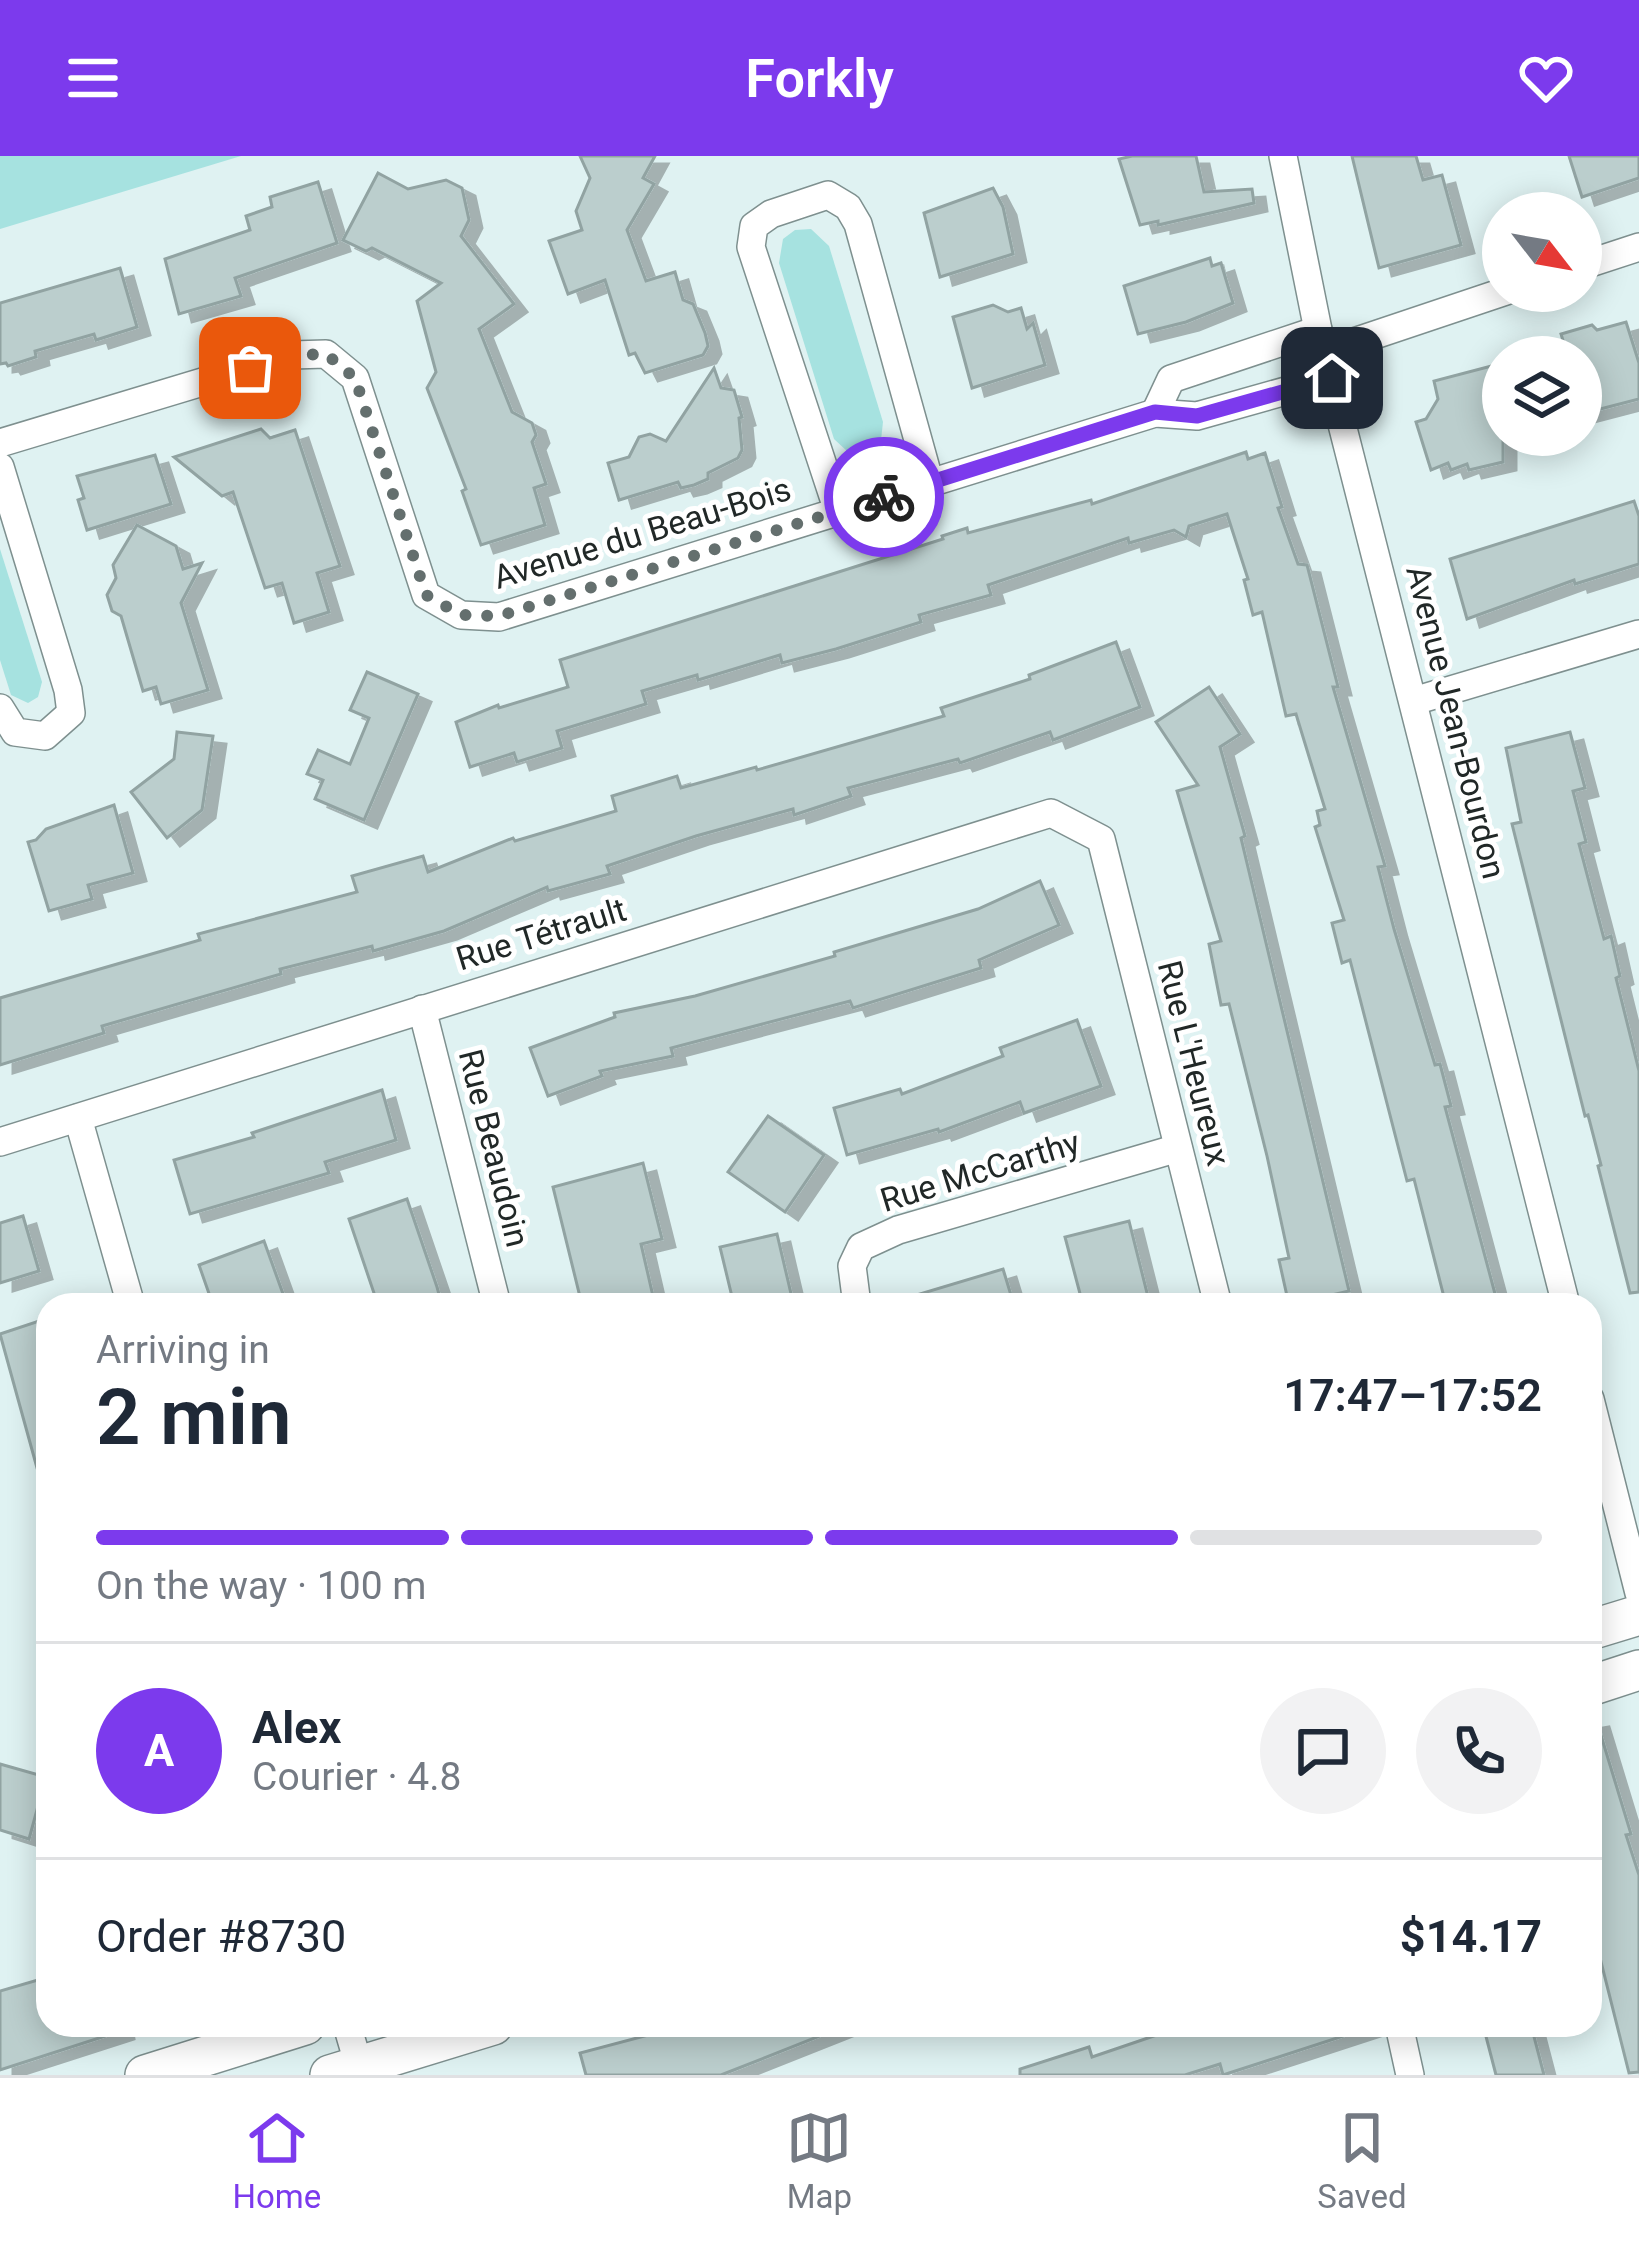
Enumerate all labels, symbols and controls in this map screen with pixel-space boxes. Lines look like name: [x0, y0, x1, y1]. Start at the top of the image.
icon: menu: [60, 45, 126, 111]
icon: heart: [1513, 45, 1579, 111]
text: Forkly: [745, 47, 894, 110]
north arrow: [1482, 192, 1602, 312]
map controls: [1482, 192, 1602, 456]
pin: [199, 317, 301, 419]
pin: [1281, 327, 1383, 429]
icon: bag: [217, 335, 283, 401]
button: layers: [1482, 336, 1602, 456]
icon: home: [1299, 345, 1365, 411]
courier: [824, 437, 944, 557]
icon: bike: [851, 464, 917, 530]
street label: Avenue du Beau-Bois: [489, 469, 795, 597]
street label: Avenue Jean-Bourdon: [1398, 561, 1514, 883]
street label: Rue Tétrault: [451, 890, 631, 978]
street label: Rue L'Heureux: [1150, 956, 1238, 1170]
street label: Rue Beaudoin: [451, 1045, 537, 1251]
street label: Rue McCarthy: [876, 1122, 1085, 1220]
text: Arriving in: [96, 1327, 270, 1373]
text: 17:47–17:52: [1283, 1369, 1542, 1422]
text: 2 min: [96, 1372, 292, 1463]
text: On the way · 100 m: [96, 1563, 427, 1609]
button: chat: [1260, 1688, 1386, 1814]
button: phone: [1416, 1688, 1542, 1814]
text: Alex: [252, 1701, 341, 1754]
text: A: [144, 1724, 174, 1777]
text: Courier · 4.8: [252, 1754, 461, 1800]
text: Order #8730: [96, 1910, 346, 1963]
text: $14.17: [1400, 1910, 1542, 1963]
tab: Home: [233, 2105, 321, 2216]
tab: Map: [786, 2105, 852, 2216]
tab: Saved: [1317, 2105, 1407, 2216]

